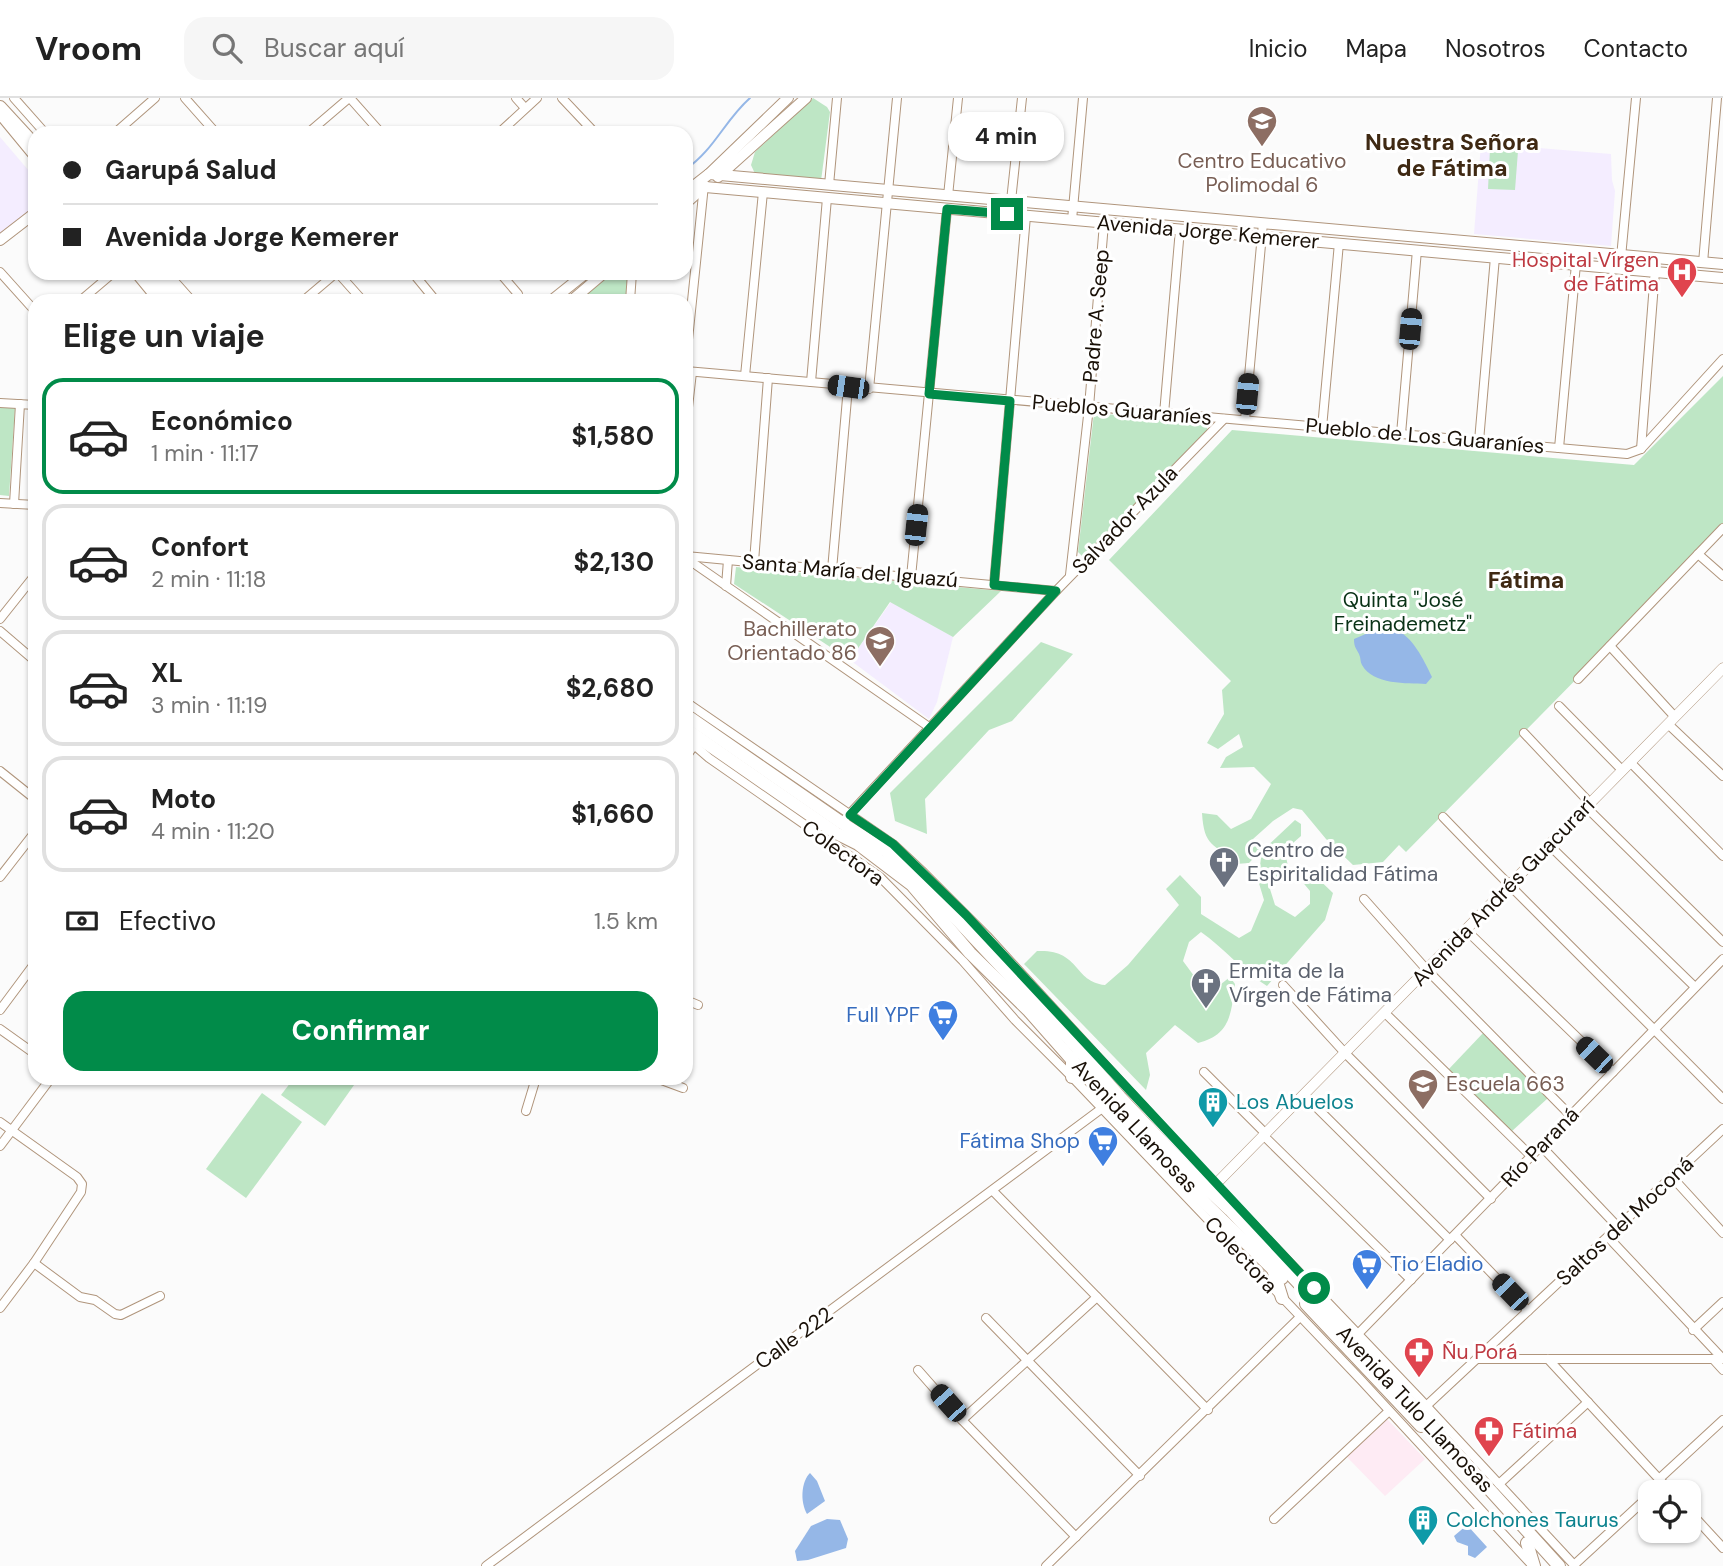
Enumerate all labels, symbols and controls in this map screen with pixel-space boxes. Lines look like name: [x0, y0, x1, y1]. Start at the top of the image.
search box: [184, 17, 674, 80]
text: Vroom: [35, 27, 142, 70]
icon: search: [208, 29, 246, 67]
text: Buscar aquí: [264, 31, 404, 65]
text: Inicio: [1249, 33, 1308, 64]
text: Mapa: [1346, 33, 1407, 64]
text: Nosotros: [1445, 33, 1546, 64]
text: Contacto: [1584, 33, 1688, 64]
school or university icon: Centro Educativo Polimodal 6: [1245, 104, 1279, 148]
callout: 4 min: [949, 113, 1065, 162]
text: 4 min: [975, 121, 1037, 151]
district label: Nuestra Señora de Fátima: [1365, 127, 1539, 183]
place label: Centro Educativo Polimodal 6: [1177, 147, 1347, 199]
text: Garupá Salud: [105, 153, 276, 187]
route end: [991, 198, 1023, 230]
street label: Avenida Jorge Kemerer: [1096, 208, 1321, 256]
text: Avenida Jorge Kemerer: [105, 220, 399, 254]
place label: Hospital Vírgen de Fátima: [1512, 246, 1659, 298]
street label: Padre A. Seep: [1076, 248, 1116, 384]
hospital icon: Hospital Vírgen de Fátima: [1665, 255, 1699, 299]
car: [1398, 307, 1423, 351]
text: Elige un viaje: [63, 315, 265, 357]
car: [1235, 372, 1260, 416]
car: [826, 374, 871, 400]
street label: Pueblos Guaraníes: [1031, 388, 1213, 432]
text: Económico: [151, 404, 293, 438]
icon: car: [67, 405, 130, 468]
street label: Pueblo de Los Guaraníes: [1304, 412, 1546, 460]
text: $1,580: [572, 419, 654, 453]
text: 1 min · 11:17: [151, 438, 259, 468]
street label: Salvador Azula: [1066, 460, 1184, 580]
car: [904, 503, 929, 547]
text: Confort: [151, 530, 249, 564]
icon: car: [67, 531, 130, 594]
text: $2,130: [573, 545, 654, 579]
street label: Santa María del Iguazú: [741, 548, 959, 594]
text: 2 min · 11:18: [151, 564, 267, 594]
district label: Fátima: [1488, 565, 1564, 595]
park label: Quinta "José Freinademetz": [1334, 586, 1472, 638]
place label: Bachillerato Orientado 86: [727, 615, 857, 667]
school or university icon: Bachillerato Orientado 86: [863, 624, 897, 668]
text: XL: [151, 656, 183, 690]
icon: car: [67, 657, 130, 720]
text: $2,680: [566, 671, 654, 705]
text: 3 min · 11:19: [151, 690, 267, 720]
text: Moto: [151, 782, 216, 816]
icon: car: [67, 783, 130, 846]
street label: Avenida Andrés Guacurarí: [1405, 791, 1601, 992]
text: $1,660: [571, 797, 654, 831]
street label: Colectora: [796, 814, 890, 892]
text: 4 min · 11:20: [151, 816, 275, 846]
place label: Centro de Espiritalidad Fátima: [1247, 836, 1438, 888]
church icon: Centro de Espiritalidad Fátima: [1207, 845, 1241, 889]
icon: cash: [63, 902, 101, 940]
text: Efectivo: [119, 904, 216, 938]
text: 1.5 km: [594, 906, 658, 936]
place label: Ermita de la Vírgen de Fátima: [1229, 957, 1392, 1009]
church icon: Ermita de la Vírgen de Fátima: [1189, 966, 1223, 1010]
button: Confirmar: [63, 991, 658, 1071]
supermarket icon: Full YPF: [926, 998, 960, 1042]
place label: Full YPF: [846, 1001, 920, 1029]
car: [1572, 1033, 1617, 1077]
street label: Avenida Llamosas: [1066, 1053, 1204, 1199]
school or university icon: Escuela 663: [1406, 1067, 1440, 1111]
place label: Escuela 663: [1446, 1070, 1565, 1098]
building icon: Los Abuelos: [1196, 1085, 1230, 1129]
place label: Los Abuelos: [1236, 1088, 1354, 1116]
street label: Río Paraná: [1495, 1101, 1585, 1193]
supermarket icon: Fátima Shop: [1086, 1124, 1120, 1168]
place label: Fátima Shop: [960, 1127, 1080, 1155]
street label: Saltos del Moconá: [1550, 1150, 1700, 1292]
street label: Colectora: [1198, 1211, 1284, 1299]
supermarket icon: Tio Eladio: [1350, 1247, 1384, 1291]
place label: Tio Eladio: [1390, 1250, 1484, 1278]
car: [1488, 1270, 1533, 1314]
route start: [1298, 1272, 1330, 1304]
street label: Calle 222: [750, 1300, 838, 1376]
street label: Avenida Tulo Llamosas: [1330, 1319, 1500, 1499]
pharmacy icon: Ñu Porá: [1402, 1335, 1436, 1379]
place label: Ñu Porá: [1442, 1338, 1517, 1366]
car: [927, 1380, 970, 1426]
pharmacy icon: Fátima: [1472, 1414, 1506, 1458]
place label: Fátima: [1512, 1417, 1577, 1445]
map controls: [1638, 1480, 1701, 1543]
button: locate: [1638, 1480, 1701, 1543]
building icon: Colchones Taurus: [1406, 1503, 1440, 1547]
place label: Colchones Taurus: [1446, 1506, 1619, 1534]

